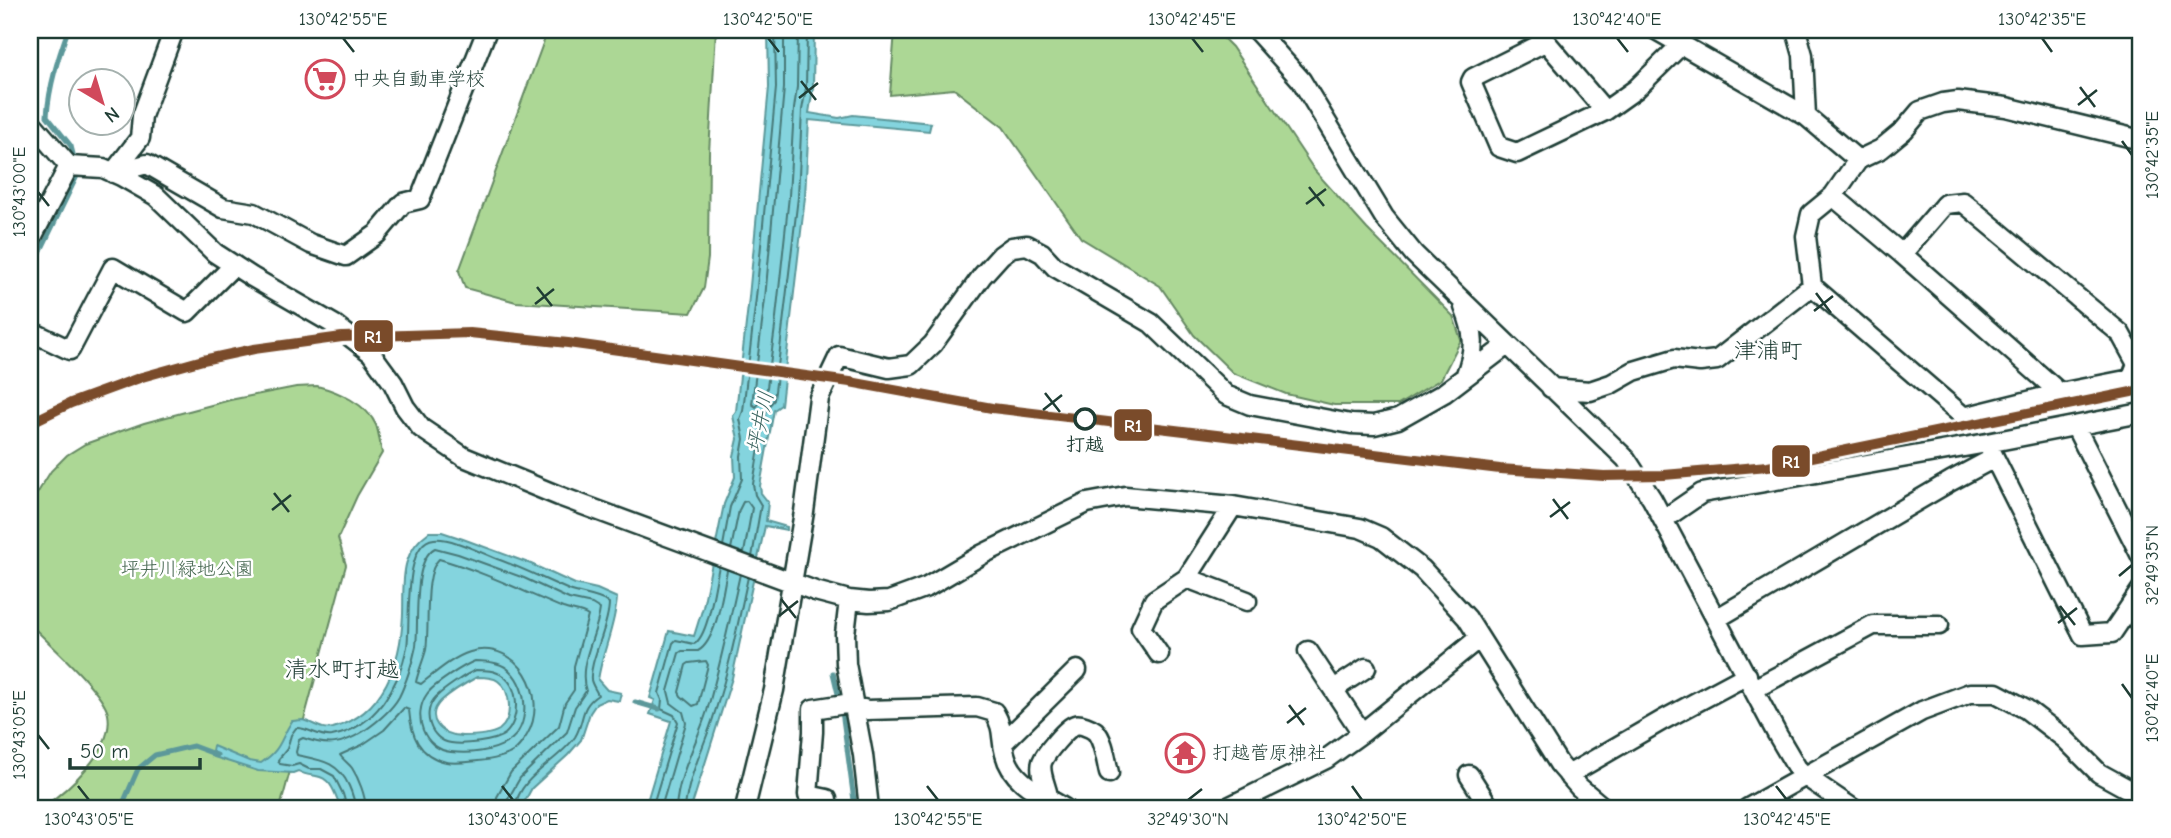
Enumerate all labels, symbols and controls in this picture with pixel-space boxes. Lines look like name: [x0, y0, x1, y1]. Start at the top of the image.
text: 130°42'55"E: [299, 9, 387, 30]
text: 130°42'50"E: [723, 9, 813, 30]
text: 130°42'45"E: [1148, 9, 1236, 30]
text: 130°42'40"E: [1573, 9, 1662, 30]
text: 130°42'35"E: [1998, 9, 2086, 30]
supermarket icon: 中央自動車学校: [304, 58, 346, 100]
north arrow: [66, 66, 136, 136]
place label: 中央自動車学校: [352, 68, 485, 90]
text: N: [100, 102, 124, 127]
text: 130°42'35"E: [2142, 111, 2163, 199]
text: 130°43'00"E: [9, 147, 30, 237]
line badge: R1: [353, 319, 394, 353]
text: R1: [364, 326, 382, 348]
district label: 津浦町: [1734, 337, 1803, 364]
water label: 坪井川: [742, 389, 778, 455]
marker: 打越: [1074, 408, 1096, 430]
line badge: R1: [1113, 408, 1153, 442]
text: R1: [1124, 415, 1142, 437]
place label: 打越: [1066, 434, 1104, 456]
line badge: R1: [1771, 444, 1811, 478]
text: R1: [1782, 451, 1800, 473]
text: 32°49'35"N: [2142, 525, 2163, 605]
park label: 坪井川緑地公園: [120, 558, 254, 580]
text: 130°42'40"E: [2142, 653, 2163, 742]
district label: 清水町打越: [285, 656, 400, 683]
text: 130°43'05"E: [9, 690, 30, 780]
scale bar: [70, 726, 200, 770]
temple icon: 打越菅原神社: [1164, 732, 1206, 774]
text: 50 m: [80, 739, 129, 763]
place label: 打越菅原神社: [1212, 742, 1326, 764]
text: 130°43'05"E: [44, 809, 134, 830]
text: 130°43'00"E: [468, 809, 558, 830]
text: 130°42'55"E: [894, 809, 982, 830]
text: 32°49'30"N: [1147, 809, 1229, 830]
text: 130°42'50"E: [1317, 809, 1407, 830]
text: 130°42'45"E: [1743, 809, 1831, 830]

